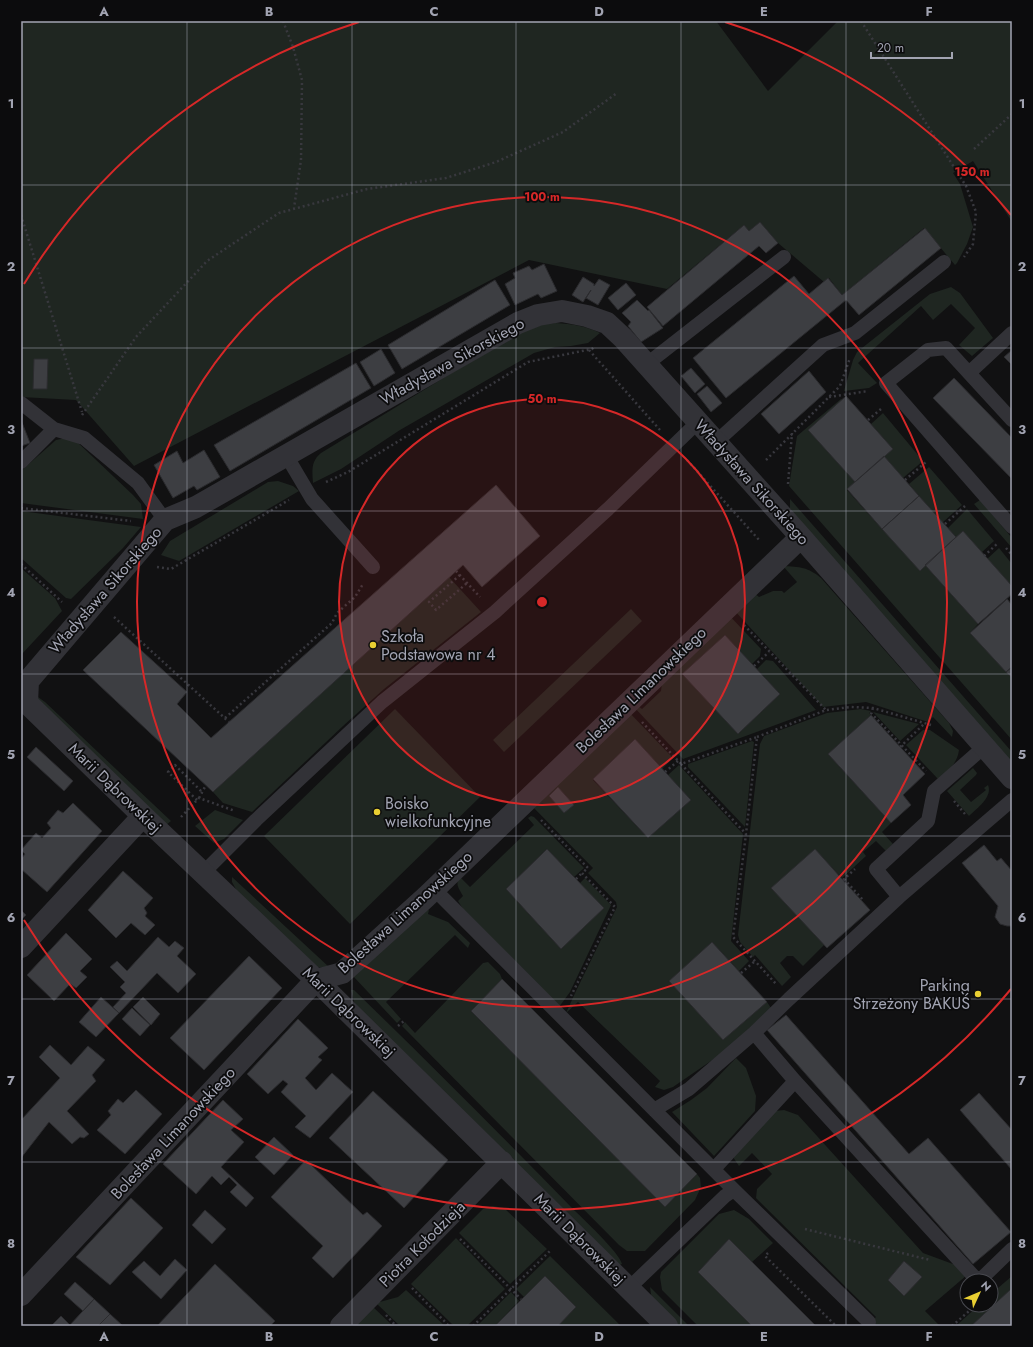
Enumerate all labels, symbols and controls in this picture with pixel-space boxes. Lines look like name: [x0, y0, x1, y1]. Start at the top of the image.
text: A: [98, 2, 109, 21]
text: B: [265, 2, 274, 21]
text: C: [429, 2, 439, 21]
text: D: [594, 2, 604, 21]
text: E: [760, 2, 768, 21]
text: F: [925, 2, 933, 21]
scale bar: [871, 34, 952, 60]
text: 20 m: [877, 39, 904, 57]
text: 1: [8, 94, 14, 113]
text: 1: [1019, 94, 1025, 113]
text: 150 m: [954, 163, 990, 181]
text: 100 m: [524, 188, 560, 206]
text: 2: [7, 257, 15, 276]
text: 2: [1018, 257, 1026, 276]
street label: Władysława Sikorskiego: [375, 312, 529, 410]
text: 50 m: [527, 390, 557, 408]
street label: Władysława Sikorskiego: [689, 414, 815, 550]
text: 3: [7, 420, 15, 439]
text: 3: [1018, 420, 1026, 439]
street label: Władysława Sikorskiego: [43, 521, 167, 659]
text: 4: [6, 583, 16, 602]
text: 4: [1017, 583, 1027, 602]
centre of rings: [535, 595, 549, 609]
street label: Bolesława Limanowskiego: [571, 621, 712, 759]
place label: Szkoła Podstawowa nr 4: [381, 625, 496, 666]
marker: Szkoła Podstawowa nr 4: [368, 640, 378, 650]
street label: Marii Dąbrowskiej: [63, 738, 167, 838]
text: 5: [7, 745, 15, 764]
text: 5: [1018, 745, 1026, 764]
place label: Boisko wielkofunkcyjne: [385, 792, 491, 833]
marker: Boisko wielkofunkcyjne: [372, 807, 382, 817]
street label: Bolesława Limanowskiego: [333, 845, 477, 979]
text: 6: [7, 908, 16, 927]
text: 6: [1018, 908, 1027, 927]
street label: Marii Dąbrowskiej: [297, 962, 401, 1062]
place label: Parking Strzeżony BAKUŚ: [853, 974, 970, 1015]
marker: Parking Strzeżony BAKUŚ: [973, 989, 983, 999]
street label: Bolesława Limanowskiego: [105, 1061, 241, 1204]
text: 7: [7, 1071, 15, 1090]
text: 7: [1018, 1071, 1026, 1090]
street label: Marii Dąbrowskiej: [529, 1188, 631, 1290]
street label: Piotra Kołodzieja: [374, 1196, 470, 1292]
text: 8: [7, 1234, 15, 1253]
text: 8: [1018, 1234, 1026, 1253]
north arrow: [959, 1273, 999, 1313]
text: N: [977, 1277, 995, 1295]
text: A: [98, 1327, 109, 1346]
text: B: [265, 1327, 274, 1346]
text: C: [429, 1327, 439, 1346]
text: D: [594, 1327, 604, 1346]
text: E: [760, 1327, 768, 1346]
text: F: [925, 1327, 933, 1346]

